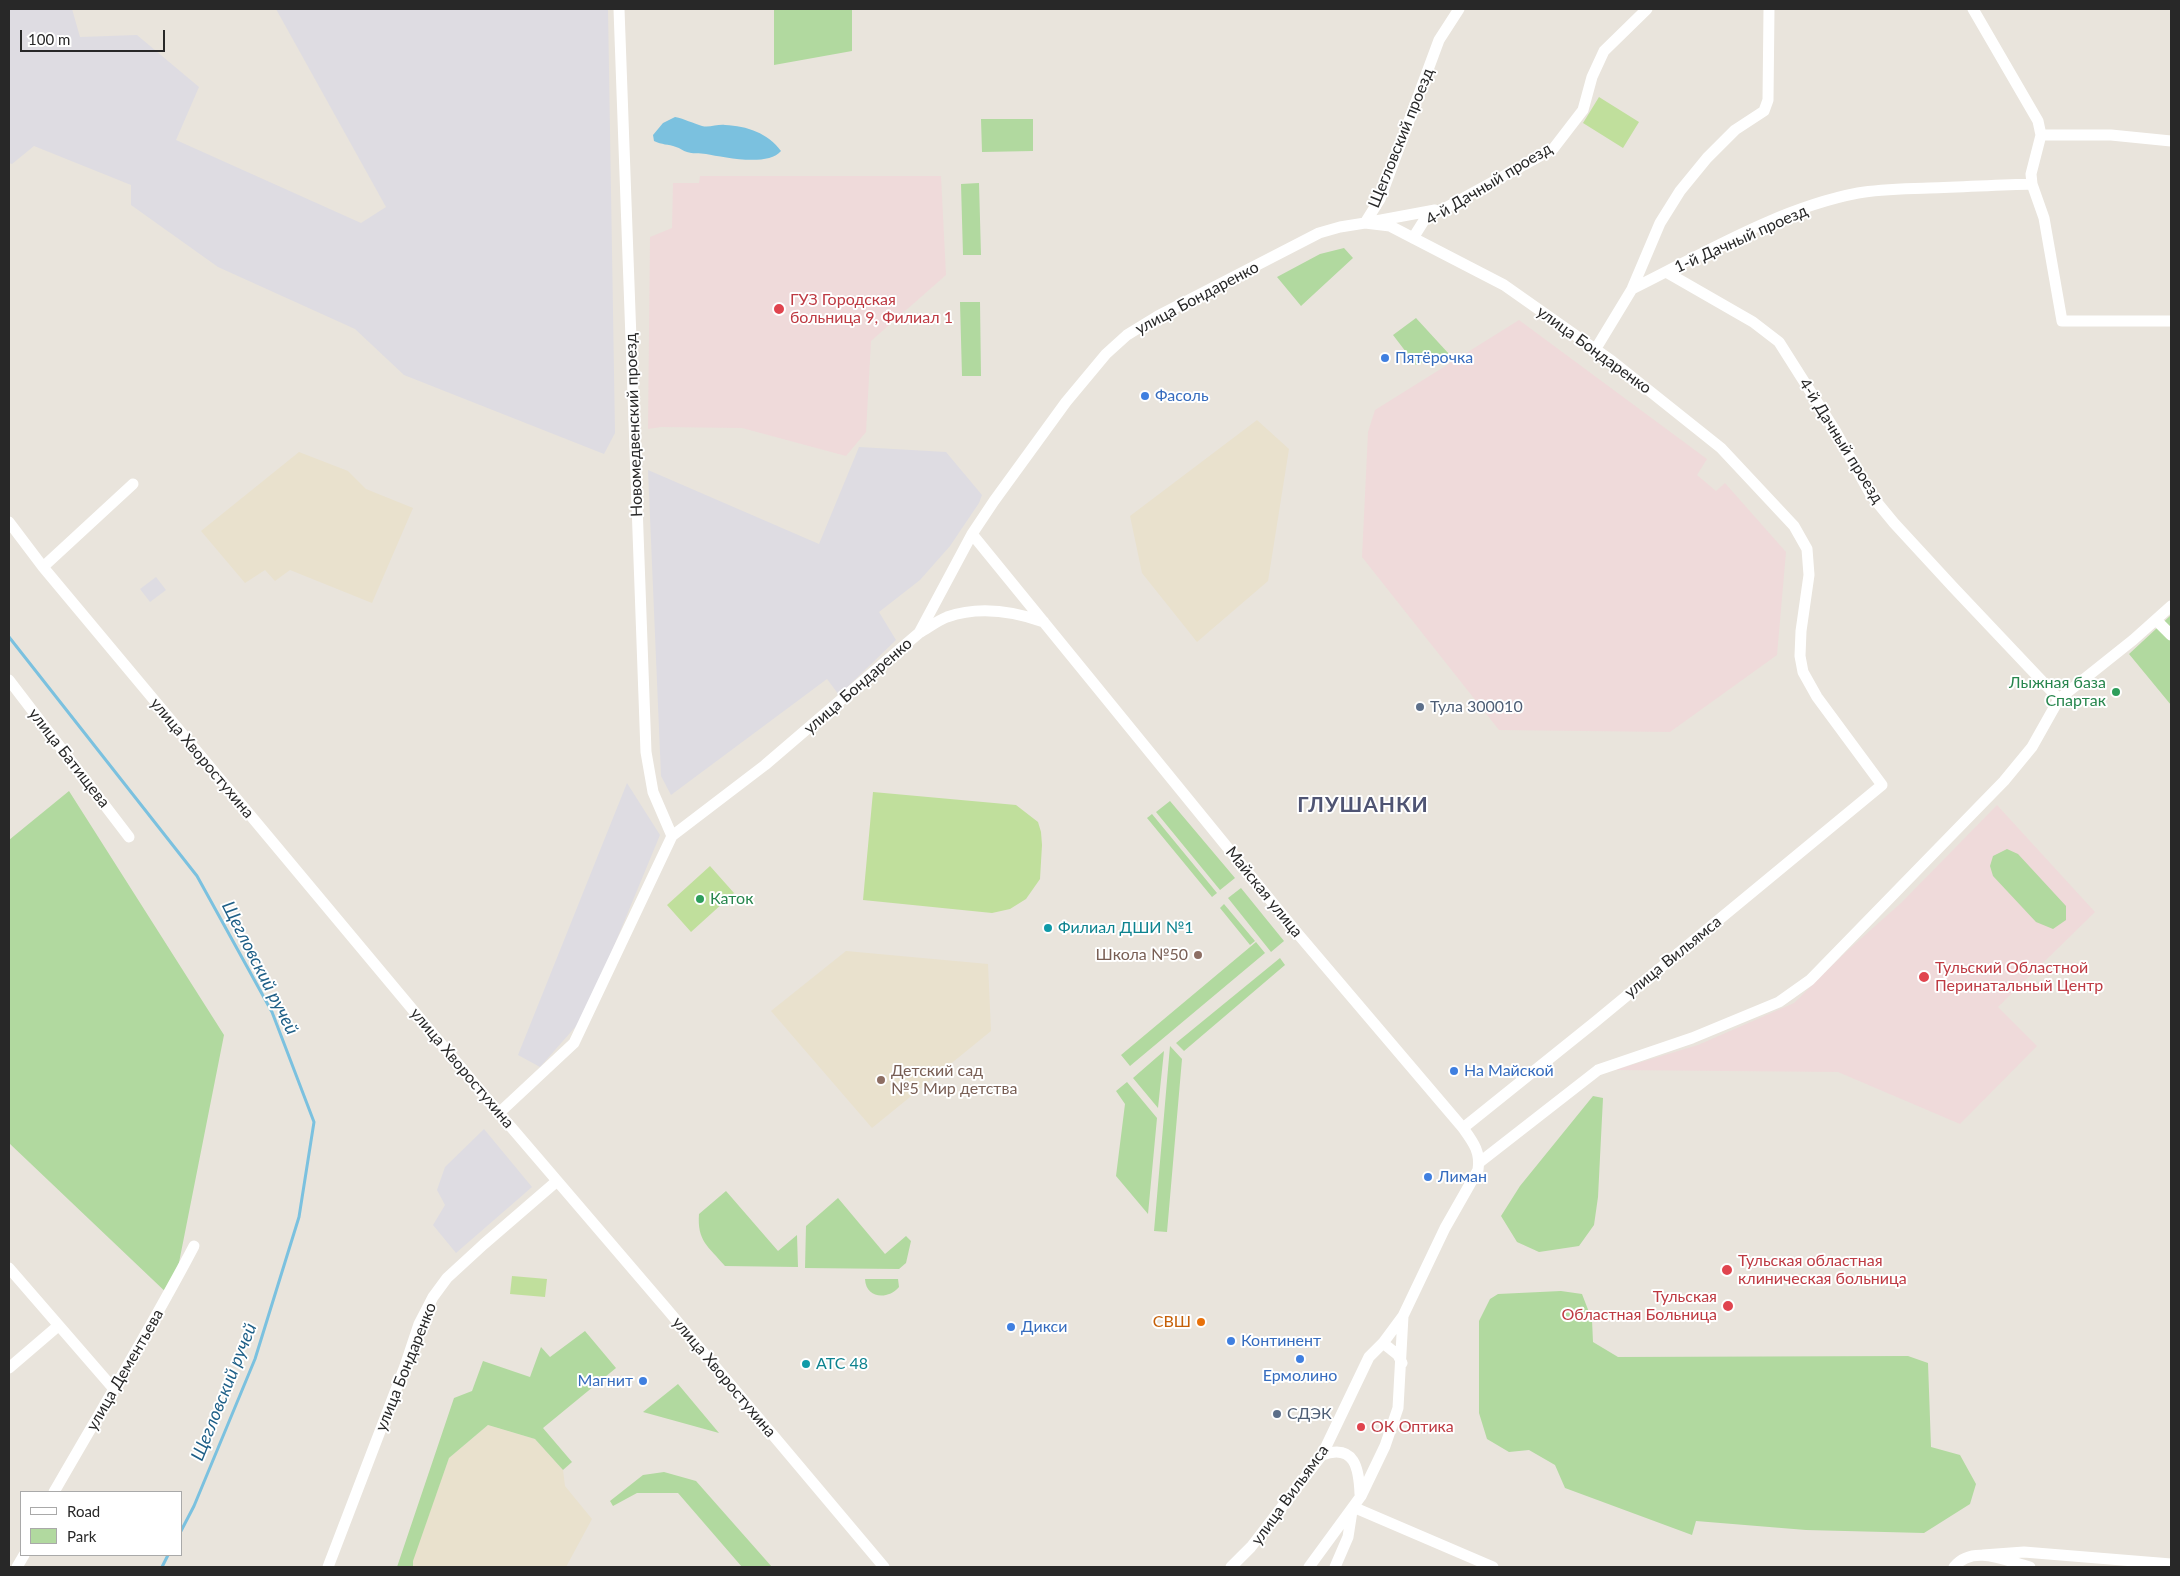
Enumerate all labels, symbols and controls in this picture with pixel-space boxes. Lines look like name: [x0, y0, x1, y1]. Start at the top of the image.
scale bar: [22, 20, 168, 52]
text: 100 m: [28, 30, 70, 48]
street label: Щегловский проезд: [1364, 65, 1438, 211]
street label: 4-й Дачный проезд: [1423, 139, 1555, 229]
street label: 1-й Дачный проезд: [1672, 201, 1810, 277]
street label: улица Бондаренко: [1132, 257, 1262, 339]
place label: ГУЗ Городская больница 9, Филиал 1: [790, 290, 953, 328]
marker: ГУЗ Городская больница 9, Филиал 1: [772, 302, 786, 316]
street label: улица Бондаренко: [1533, 302, 1655, 398]
street label: Новомедвенский проезд: [621, 333, 647, 517]
place label: Пятёрочка: [1395, 348, 1473, 368]
marker: Пятёрочка: [1379, 352, 1391, 364]
street label: 4-й Дачный проезд: [1795, 375, 1887, 507]
place label: Фасоль: [1155, 386, 1209, 406]
marker: Фасоль: [1139, 390, 1151, 402]
street label: улица Бондаренко: [800, 634, 916, 738]
place label: Лыжная база Спартак: [2009, 673, 2106, 711]
marker: Лыжная база Спартак: [2110, 686, 2122, 698]
street label: улица Хворостухина: [146, 694, 258, 822]
place label: Тула 300010: [1430, 697, 1523, 717]
marker: Тула 300010: [1414, 701, 1426, 713]
street label: улица Батищева: [24, 705, 114, 811]
district label: ГЛУШАНКИ: [1296, 792, 1430, 818]
street label: Майская улица: [1222, 843, 1306, 941]
place label: Каток: [710, 889, 753, 909]
marker: Каток: [694, 893, 706, 905]
water label: Щегловский ручей: [217, 898, 303, 1038]
street label: улица Вильямса: [1621, 912, 1725, 1002]
place label: Филиал ДШИ №1: [1058, 918, 1193, 938]
marker: Филиал ДШИ №1: [1042, 922, 1054, 934]
place label: Школа №50: [1096, 945, 1188, 965]
marker: Школа №50: [1192, 949, 1204, 961]
place label: Тульский Областной Перинатальный Центр: [1935, 958, 2103, 996]
marker: Тульский Областной Перинатальный Центр: [1917, 970, 1931, 984]
street label: улица Хворостухина: [406, 1004, 518, 1132]
place label: Детский сад №5 Мир детства: [891, 1061, 1017, 1099]
place label: На Майской: [1464, 1061, 1554, 1081]
marker: На Майской: [1448, 1065, 1460, 1077]
marker: Детский сад №5 Мир детства: [875, 1074, 887, 1086]
place label: Лиман: [1438, 1167, 1487, 1187]
marker: Лиман: [1422, 1171, 1434, 1183]
place label: Тульская областная клиническая больница: [1738, 1251, 1907, 1289]
marker: Тульская областная клиническая больница: [1720, 1263, 1734, 1277]
place label: Тульская Областная Больница: [1562, 1287, 1717, 1325]
marker: Тульская Областная Больница: [1721, 1299, 1735, 1313]
street label: улица Бондаренко: [371, 1300, 441, 1434]
street label: улица Дементьева: [82, 1306, 168, 1434]
place label: СВШ: [1153, 1312, 1191, 1332]
street label: улица Хворостухина: [668, 1313, 780, 1441]
marker: СВШ: [1195, 1316, 1207, 1328]
place label: Дикси: [1021, 1317, 1067, 1337]
water label: Щегловский ручей: [187, 1320, 261, 1464]
marker: Дикси: [1005, 1321, 1017, 1333]
place label: Континент: [1241, 1331, 1321, 1351]
marker: Континент: [1225, 1335, 1237, 1347]
marker: Ермолино: [1294, 1353, 1306, 1365]
place label: АТС 48: [816, 1354, 868, 1374]
marker: АТС 48: [800, 1358, 812, 1370]
place label: Ермолино: [1263, 1366, 1337, 1386]
place label: Магнит: [578, 1371, 633, 1391]
marker: Магнит: [637, 1375, 649, 1387]
place label: СДЭК: [1287, 1404, 1332, 1424]
marker: СДЭК: [1271, 1408, 1283, 1420]
place label: ОК Оптика: [1371, 1417, 1454, 1437]
marker: ОК Оптика: [1355, 1421, 1367, 1433]
street label: улица Вильямса: [1247, 1441, 1333, 1549]
legend: [20, 1491, 182, 1556]
text: Road: [67, 1502, 100, 1520]
text: Park: [67, 1527, 96, 1545]

